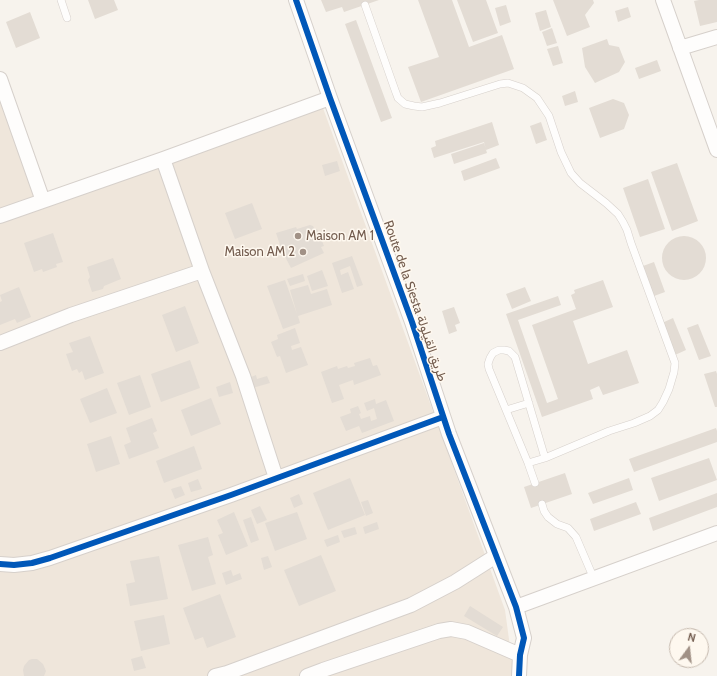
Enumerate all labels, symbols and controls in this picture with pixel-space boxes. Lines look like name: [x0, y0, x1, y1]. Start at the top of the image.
street label: Route de la Siesta طريق القيلولة: [380, 218, 450, 384]
place label: Maison AM 1: [306, 228, 374, 244]
marker: Maison AM 1: [293, 231, 303, 241]
place label: Maison AM 2: [225, 244, 295, 260]
marker: Maison AM 2: [298, 247, 308, 257]
north arrow: [669, 628, 709, 668]
text: N: [686, 630, 697, 645]

